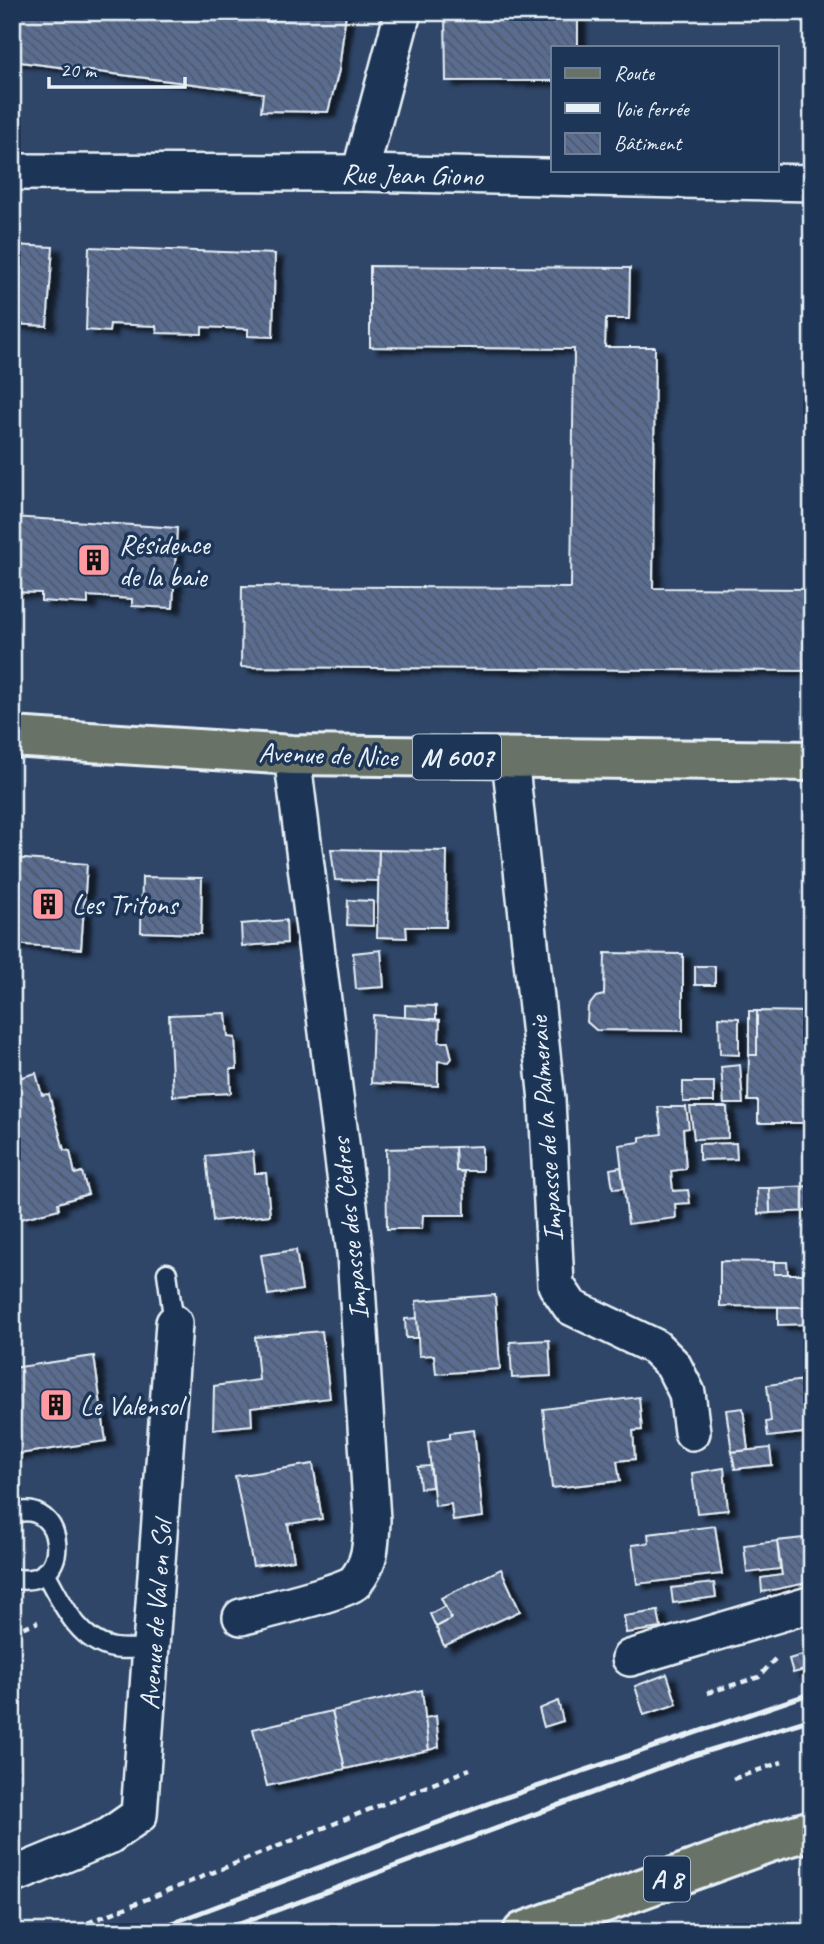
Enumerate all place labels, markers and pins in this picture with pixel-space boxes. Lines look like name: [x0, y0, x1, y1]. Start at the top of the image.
place label: Résidence de la baie: [119, 527, 212, 594]
building icon: Résidence de la baie: [75, 541, 113, 579]
building icon: Les Tritons: [29, 885, 67, 923]
place label: Les Tritons: [72, 887, 180, 922]
building icon: Le Valensol: [37, 1386, 75, 1424]
place label: Le Valensol: [80, 1388, 187, 1423]

